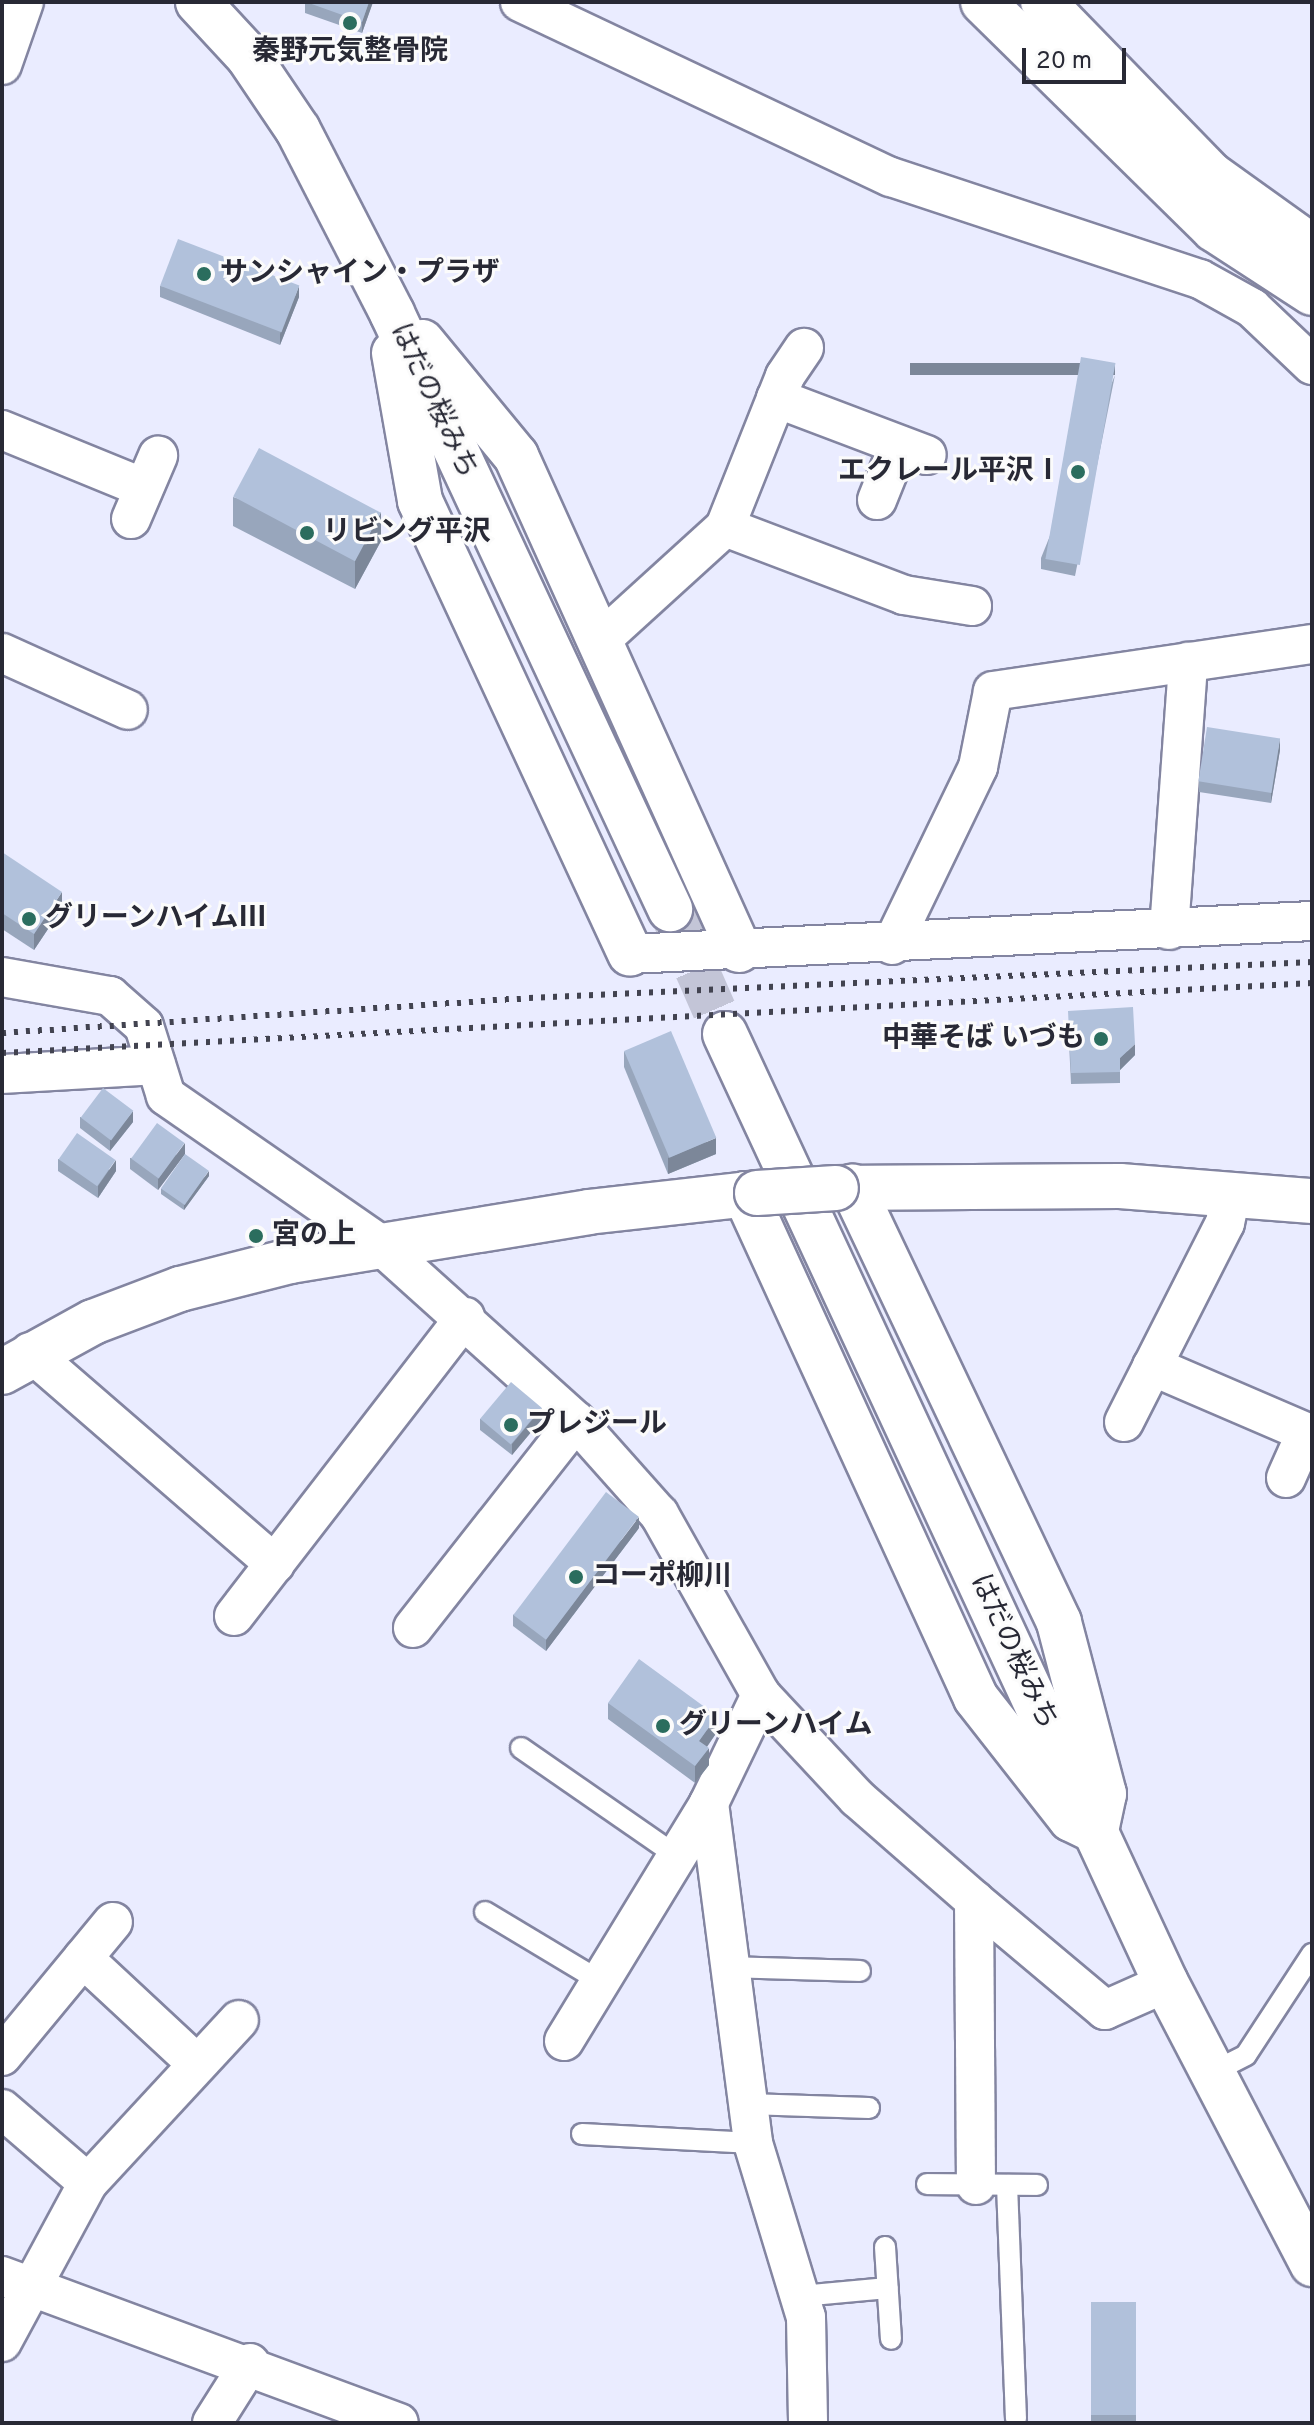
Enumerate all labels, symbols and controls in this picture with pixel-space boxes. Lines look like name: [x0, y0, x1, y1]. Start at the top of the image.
marker: 秦野元気整骨院: [341, 14, 359, 32]
scale bar: [1026, 32, 1130, 82]
place label: 秦野元気整骨院: [252, 35, 448, 69]
text: 20 m: [1036, 47, 1092, 77]
place label: サンシャイン・プラザ: [220, 257, 500, 291]
marker: サンシャイン・プラザ: [195, 265, 213, 283]
street label: はだの桜みち: [382, 318, 484, 484]
place label: エクレール平沢Ⅰ: [838, 455, 1062, 489]
marker: エクレール平沢Ⅰ: [1069, 463, 1087, 481]
place label: リビング平沢: [323, 516, 491, 550]
marker: リビング平沢: [298, 524, 316, 542]
place label: グリーンハイムⅢ: [45, 902, 269, 936]
marker: グリーンハイムⅢ: [20, 910, 38, 928]
place label: 中華そば いづも: [882, 1022, 1085, 1056]
marker: 中華そば いづも: [1092, 1030, 1110, 1048]
place label: 宮の上: [272, 1219, 356, 1253]
marker: 宮の上: [247, 1227, 265, 1245]
place label: プレジール: [527, 1408, 667, 1442]
marker: プレジール: [502, 1416, 520, 1434]
place label: コーポ柳川: [592, 1560, 732, 1594]
marker: コーポ柳川: [567, 1568, 585, 1586]
street label: はだの桜みち: [962, 1569, 1064, 1735]
place label: グリーンハイム: [679, 1709, 875, 1743]
marker: グリーンハイム: [654, 1717, 672, 1735]

